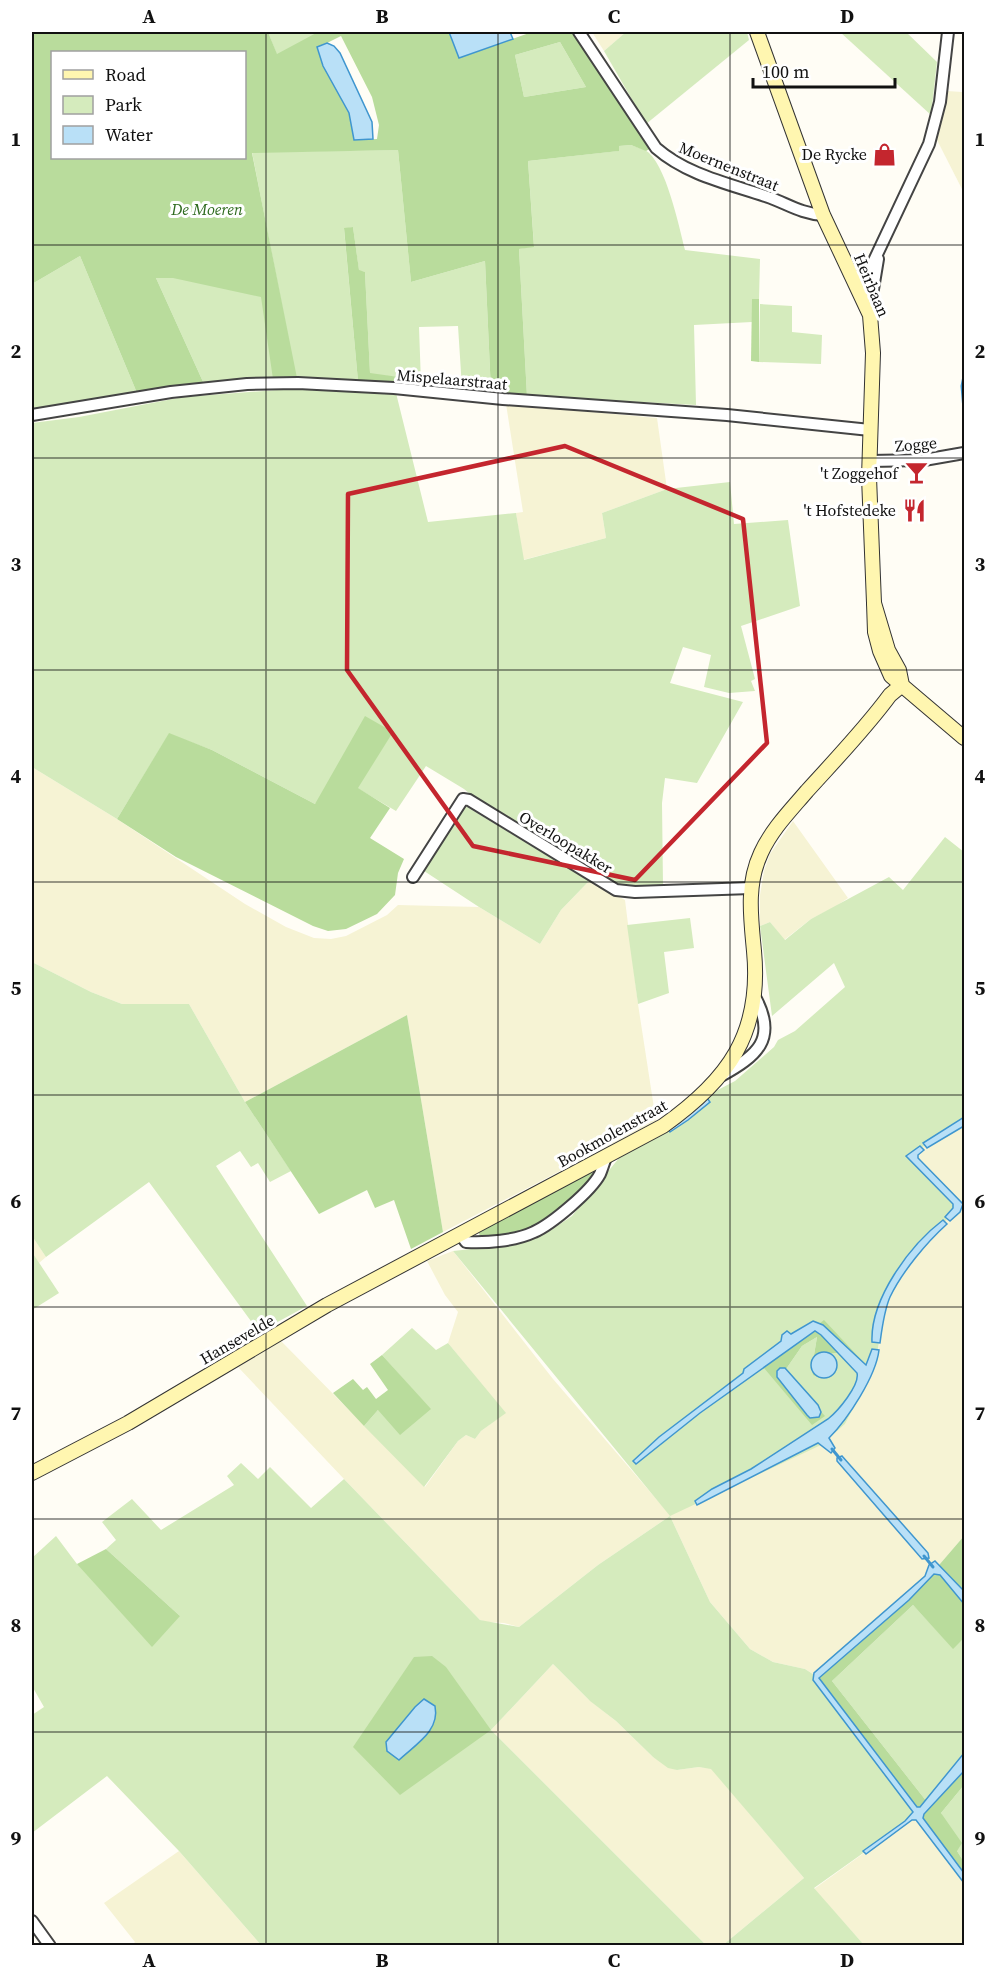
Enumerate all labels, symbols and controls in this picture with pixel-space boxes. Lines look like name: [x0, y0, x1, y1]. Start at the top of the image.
text: A: [142, 2, 156, 30]
text: B: [375, 2, 389, 30]
text: C: [608, 2, 620, 30]
text: D: [840, 2, 854, 30]
legend: [51, 51, 246, 159]
scale bar: [753, 51, 896, 89]
text: 100 m: [762, 59, 809, 84]
text: Road: [105, 62, 146, 87]
text: Park: [105, 92, 142, 117]
text: Water: [105, 122, 153, 147]
text: 1: [11, 125, 21, 153]
text: 1: [975, 125, 985, 153]
street label: Moernenstraat: [676, 136, 783, 196]
shop icon: De Rycke: [872, 141, 898, 167]
place label: De Rycke: [802, 143, 867, 165]
park label: De Moeren: [170, 198, 243, 220]
street label: Heirbaan: [849, 250, 895, 320]
text: 2: [11, 337, 22, 365]
text: 2: [975, 337, 986, 365]
street label: Mispelaarstraat: [396, 363, 509, 395]
street label: Zogge: [894, 431, 938, 457]
bar icon: 't Zoggehof: [903, 460, 929, 486]
place label: 't Zoggehof: [820, 462, 899, 484]
restaurant icon: 't Hofstedeke: [901, 497, 927, 523]
place label: 't Hofstedeke: [803, 499, 896, 521]
text: 3: [11, 550, 22, 578]
text: 3: [975, 550, 986, 578]
text: 4: [11, 762, 22, 790]
text: 4: [975, 762, 986, 790]
street label: Overloopakker: [515, 805, 617, 879]
text: 5: [11, 974, 22, 1002]
text: 5: [975, 974, 986, 1002]
street label: Bookmolenstraat: [553, 1093, 671, 1172]
text: 6: [11, 1187, 22, 1215]
text: 6: [975, 1187, 986, 1215]
street label: Hansevelde: [196, 1309, 278, 1369]
text: 7: [11, 1399, 22, 1427]
text: 7: [975, 1399, 986, 1427]
text: 8: [11, 1611, 21, 1639]
text: 8: [975, 1611, 985, 1639]
text: 9: [11, 1824, 22, 1852]
text: 9: [975, 1824, 986, 1852]
text: A: [142, 1946, 156, 1974]
text: B: [375, 1946, 389, 1974]
text: C: [608, 1946, 620, 1974]
text: D: [840, 1946, 854, 1974]

